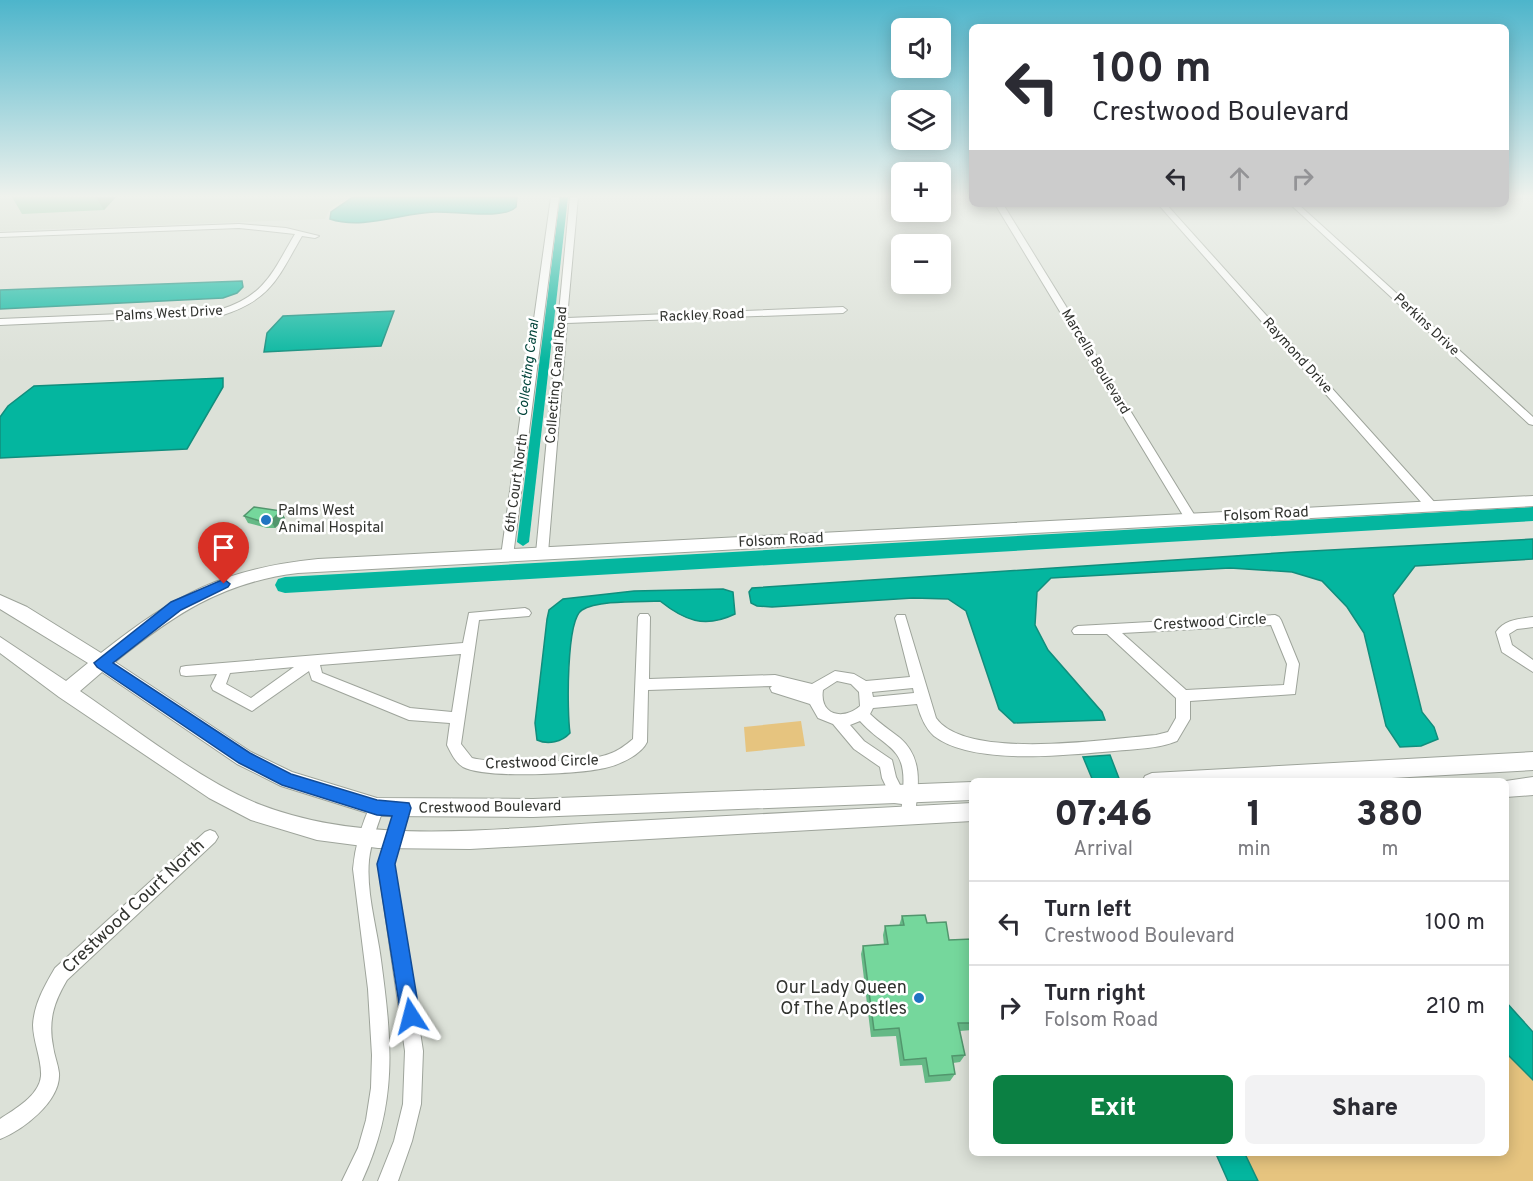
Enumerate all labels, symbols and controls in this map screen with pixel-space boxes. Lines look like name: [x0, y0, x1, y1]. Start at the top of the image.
map controls: [891, 18, 951, 294]
button: sound: [891, 18, 951, 78]
text: 100 m: [1092, 44, 1211, 97]
icon: left: [993, 48, 1071, 126]
button: layers: [891, 90, 951, 150]
text: Crestwood Boulevard: [1092, 96, 1349, 130]
button: +: [891, 162, 951, 222]
icon: left: [1160, 162, 1193, 195]
icon: ahead: [1223, 162, 1256, 195]
icon: right: [1286, 162, 1319, 195]
button: −: [891, 234, 951, 294]
street label: Perkins Drive: [1390, 290, 1462, 360]
street label: Palms West Drive: [115, 303, 223, 325]
street label: Collecting Canal Road: [543, 305, 571, 445]
street label: Rackley Road: [659, 306, 745, 326]
street label: Marcella Boulevard: [1057, 306, 1133, 418]
street label: Raymond Drive: [1258, 315, 1336, 397]
water label: Collecting Canal: [515, 317, 544, 418]
street label: 6th Court North: [502, 432, 532, 534]
place label: Palms West Animal Hospital: [278, 502, 384, 538]
street label: Folsom Road: [1223, 503, 1309, 527]
marker: Palms West Animal Hospital: [259, 513, 273, 527]
pin: [198, 522, 249, 584]
street label: Folsom Road: [738, 529, 824, 553]
icon: arrive: [207, 531, 240, 564]
street label: Crestwood Circle: [1153, 611, 1267, 635]
street label: Crestwood Circle: [485, 752, 599, 774]
text: 07:46: [1054, 793, 1152, 839]
text: 1: [1247, 793, 1262, 839]
text: 380: [1356, 793, 1424, 839]
street label: Crestwood Boulevard: [418, 797, 562, 819]
street label: Crestwood Court North: [58, 835, 210, 979]
text: Arrival: [1073, 837, 1133, 863]
text: min: [1238, 837, 1271, 863]
text: m: [1381, 837, 1398, 863]
text: Turn left: [1044, 897, 1132, 924]
icon: left: [993, 907, 1026, 940]
text: 100 m: [1425, 910, 1485, 937]
text: Crestwood Boulevard: [1044, 924, 1235, 950]
place label: Our Lady Queen Of The Apostles: [776, 977, 907, 1021]
text: Turn right: [1044, 981, 1146, 1008]
position arrow: [379, 984, 443, 1048]
marker: Our Lady Queen Of The Apostles: [912, 991, 926, 1005]
icon: right: [993, 991, 1026, 1024]
text: 210 m: [1425, 994, 1485, 1021]
text: Folsom Road: [1044, 1008, 1158, 1034]
button: Exit: [993, 1075, 1233, 1144]
button: Share: [1245, 1075, 1485, 1144]

